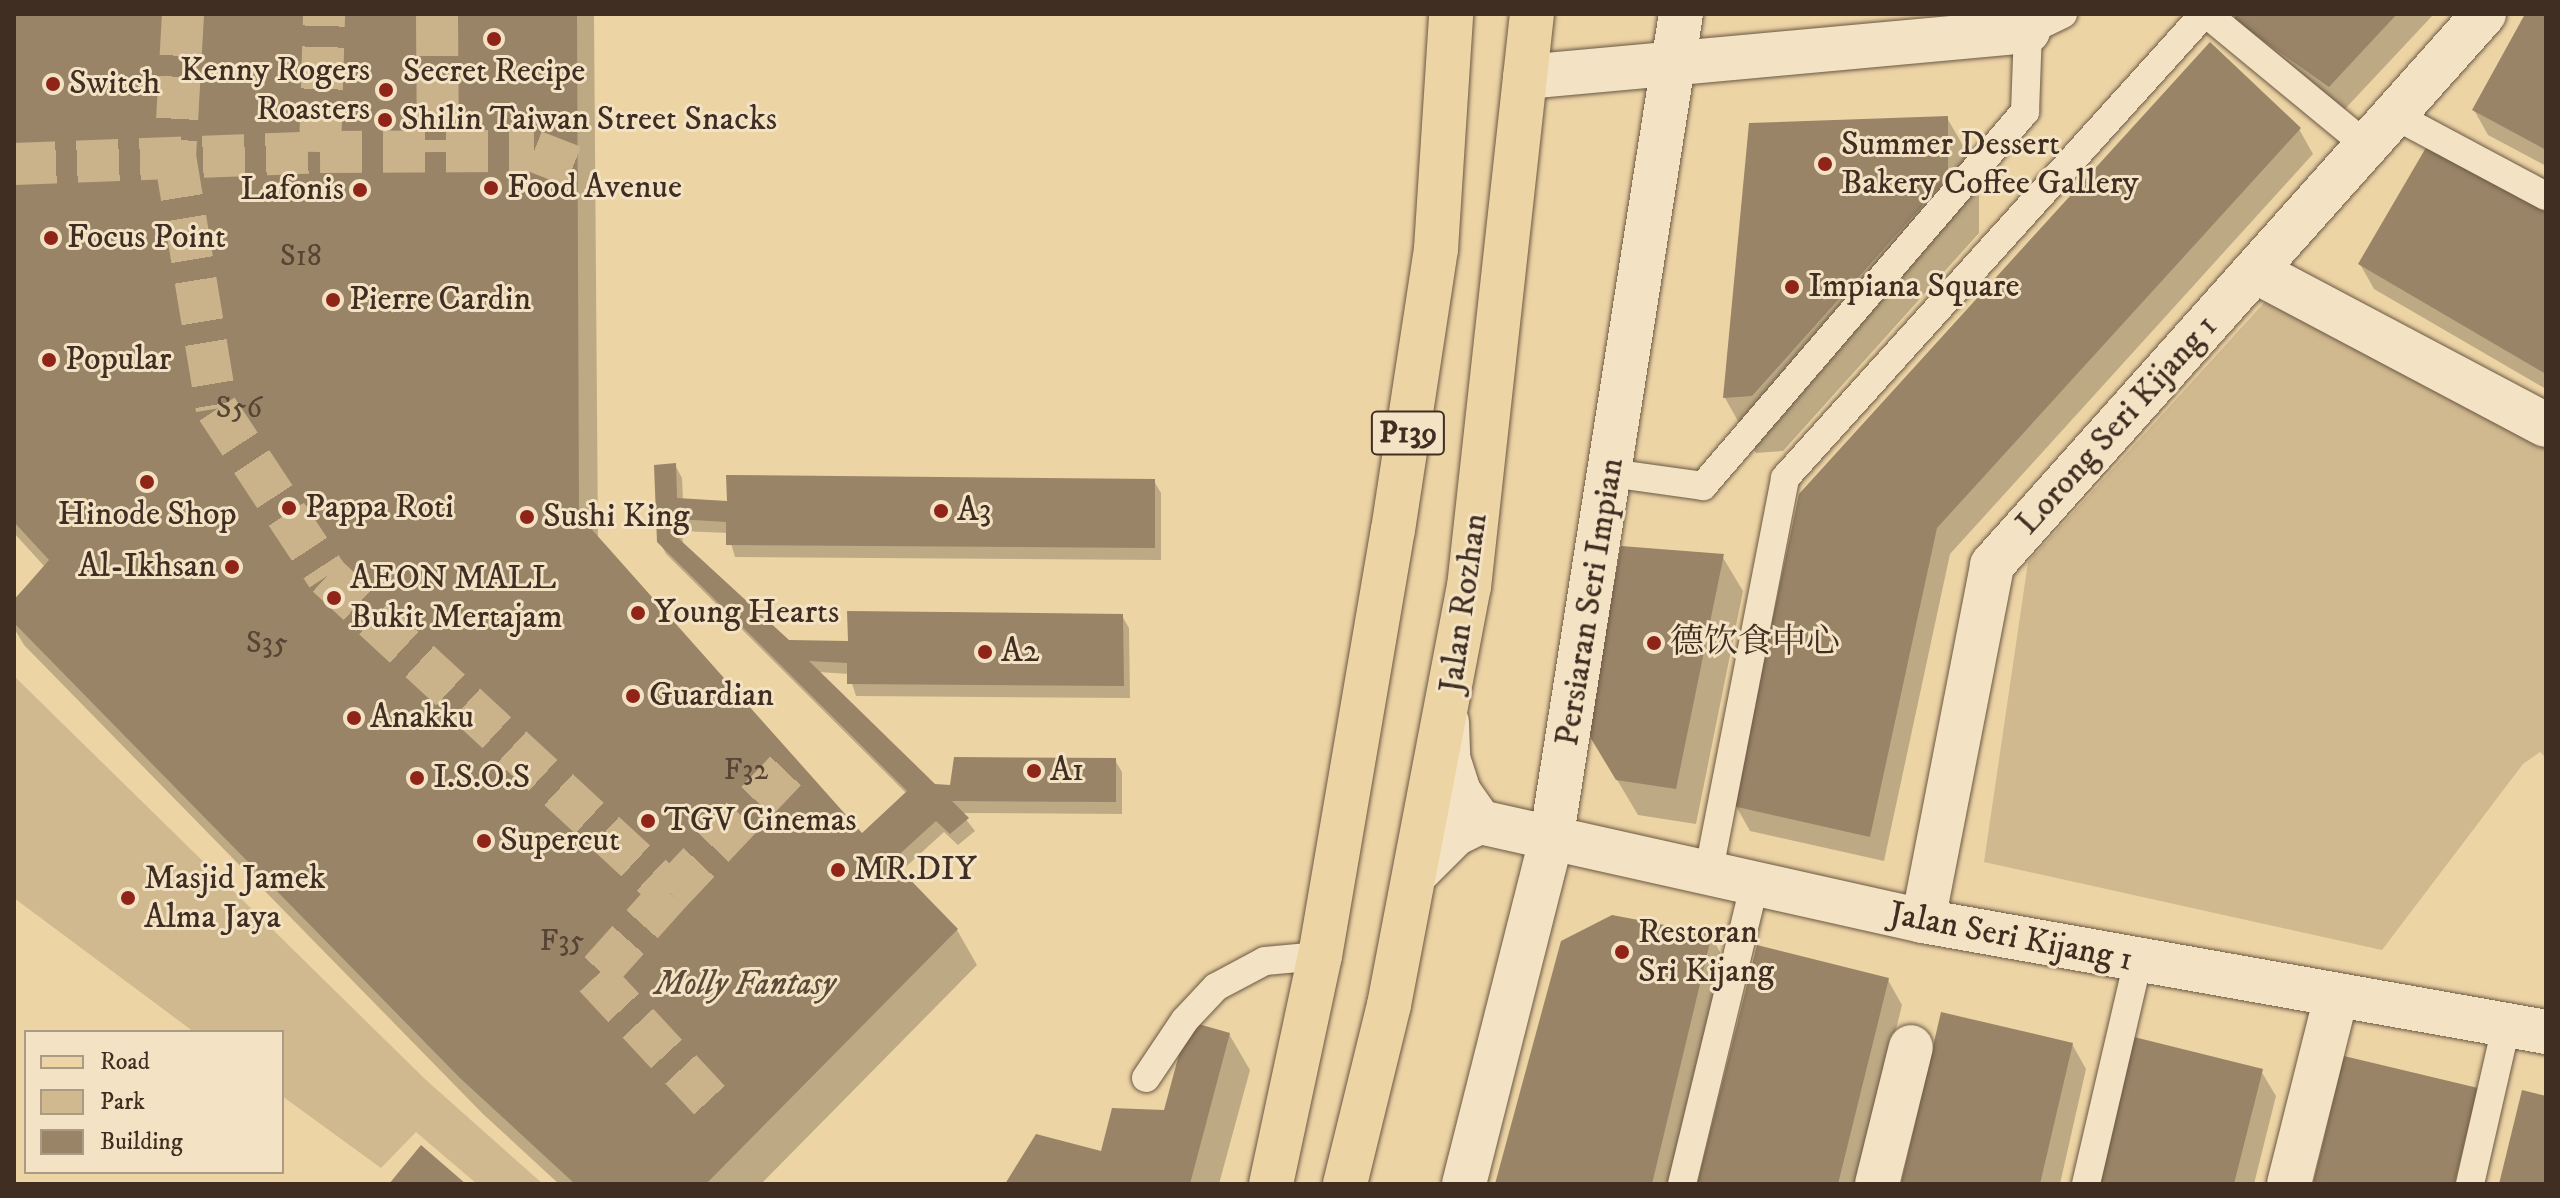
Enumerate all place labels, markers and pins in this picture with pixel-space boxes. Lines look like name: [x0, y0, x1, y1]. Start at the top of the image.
marker: Secret Recipe: [485, 30, 503, 48]
place label: Kenny Rogers Roasters: [180, 50, 370, 130]
place label: Secret Recipe: [403, 52, 585, 92]
place label: Switch: [69, 64, 160, 104]
marker: Switch: [44, 75, 62, 93]
marker: Kenny Rogers Roasters: [377, 81, 395, 99]
place label: Shilin Taiwan Street Snacks: [401, 100, 777, 140]
marker: Shilin Taiwan Street Snacks: [376, 111, 394, 129]
place label: Summer Dessert Bakery Coffee Gallery: [1841, 124, 2139, 204]
marker: Summer Dessert Bakery Coffee Gallery: [1816, 155, 1834, 173]
place label: Food Avenue: [507, 168, 682, 208]
place label: Lafonis: [240, 170, 344, 210]
marker: Food Avenue: [482, 179, 500, 197]
marker: Lafonis: [351, 181, 369, 199]
place label: Focus Point: [67, 218, 226, 258]
marker: Focus Point: [42, 229, 60, 247]
place label: Impiana Square: [1808, 267, 2020, 307]
marker: Impiana Square: [1783, 278, 1801, 296]
place label: Pierre Cardin: [349, 280, 531, 320]
marker: Pierre Cardin: [324, 291, 342, 309]
place label: Popular: [65, 340, 171, 380]
marker: Popular: [40, 351, 58, 369]
marker: Hinode Shop: [138, 473, 156, 491]
place label: Pappa Roti: [305, 488, 454, 528]
place label: A3: [957, 491, 991, 531]
place label: Hinode Shop: [58, 495, 236, 535]
place label: Sushi King: [543, 497, 689, 537]
marker: Pappa Roti: [280, 499, 298, 517]
marker: A3: [932, 502, 950, 520]
marker: Sushi King: [518, 508, 536, 526]
place label: Al-Ikhsan: [78, 547, 216, 587]
marker: Al-Ikhsan: [223, 558, 241, 576]
place label: AEON MALL Bukit Mertajam: [350, 558, 562, 638]
marker: AEON MALL Bukit Mertajam: [325, 589, 343, 607]
place label: Young Hearts: [654, 593, 839, 633]
marker: Young Hearts: [629, 604, 647, 622]
place label: 德饮食中心: [1670, 623, 1840, 663]
place label: A2: [1001, 632, 1039, 672]
marker: 德饮食中心: [1645, 634, 1663, 652]
marker: A2: [976, 643, 994, 661]
place label: Guardian: [649, 676, 774, 716]
marker: Guardian: [624, 687, 642, 705]
place label: Anakku: [370, 698, 474, 738]
marker: Anakku: [345, 709, 363, 727]
place label: A1: [1050, 751, 1084, 791]
place label: I.S.O.S: [433, 758, 530, 798]
marker: A1: [1025, 762, 1043, 780]
marker: I.S.O.S: [408, 769, 426, 787]
place label: TGV Cinemas: [664, 801, 857, 841]
marker: TGV Cinemas: [639, 812, 657, 830]
place label: Supercut: [500, 821, 620, 861]
marker: Supercut: [475, 832, 493, 850]
place label: MR.DIY: [854, 850, 976, 890]
place label: Masjid Jamek Alma Jaya: [144, 858, 326, 938]
marker: MR.DIY: [829, 861, 847, 879]
marker: Masjid Jamek Alma Jaya: [119, 889, 137, 907]
place label: Restoran Sri Kijang: [1638, 912, 1774, 992]
marker: Restoran Sri Kijang: [1613, 943, 1631, 961]

